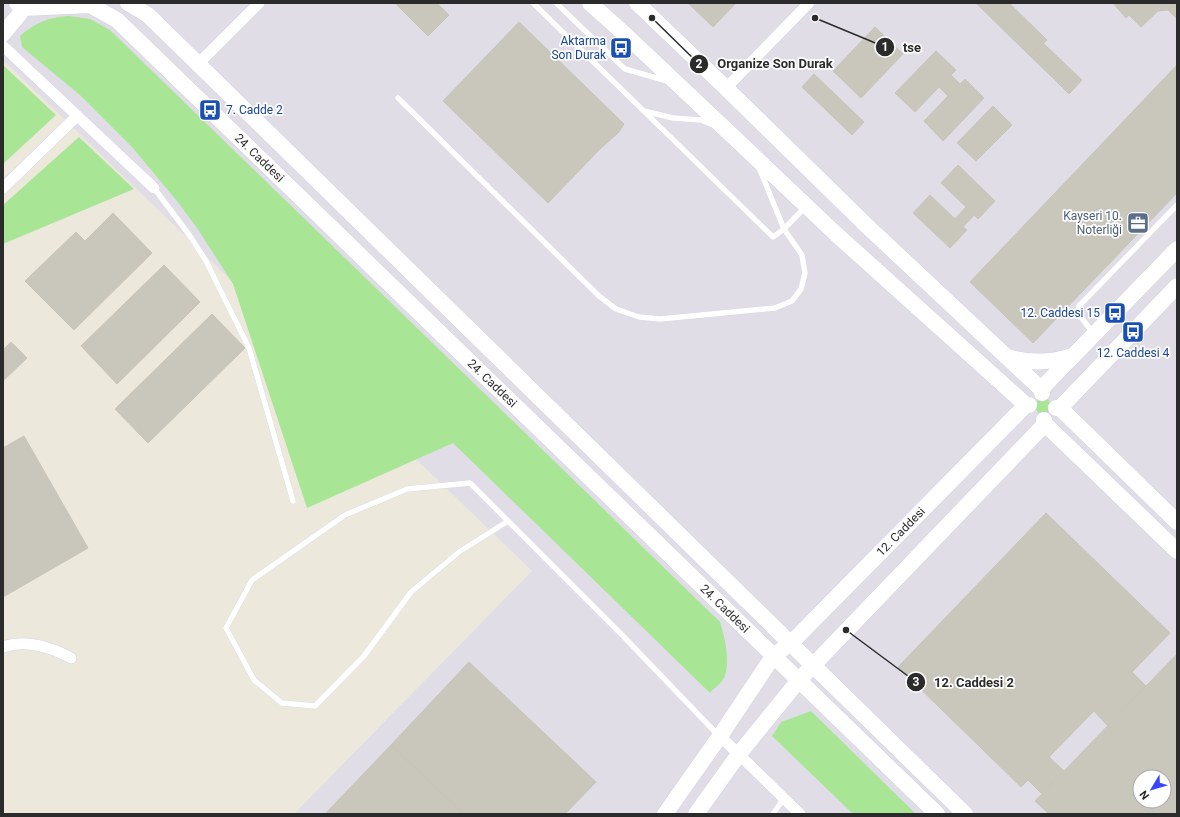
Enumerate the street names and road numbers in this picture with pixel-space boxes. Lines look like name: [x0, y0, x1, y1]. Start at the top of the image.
street label: 24. Caddesi: [232, 131, 287, 185]
street label: 24. Caddesi: [465, 356, 520, 410]
street label: 12. Caddesi: [874, 504, 928, 559]
street label: 24. Caddesi: [697, 582, 753, 636]

